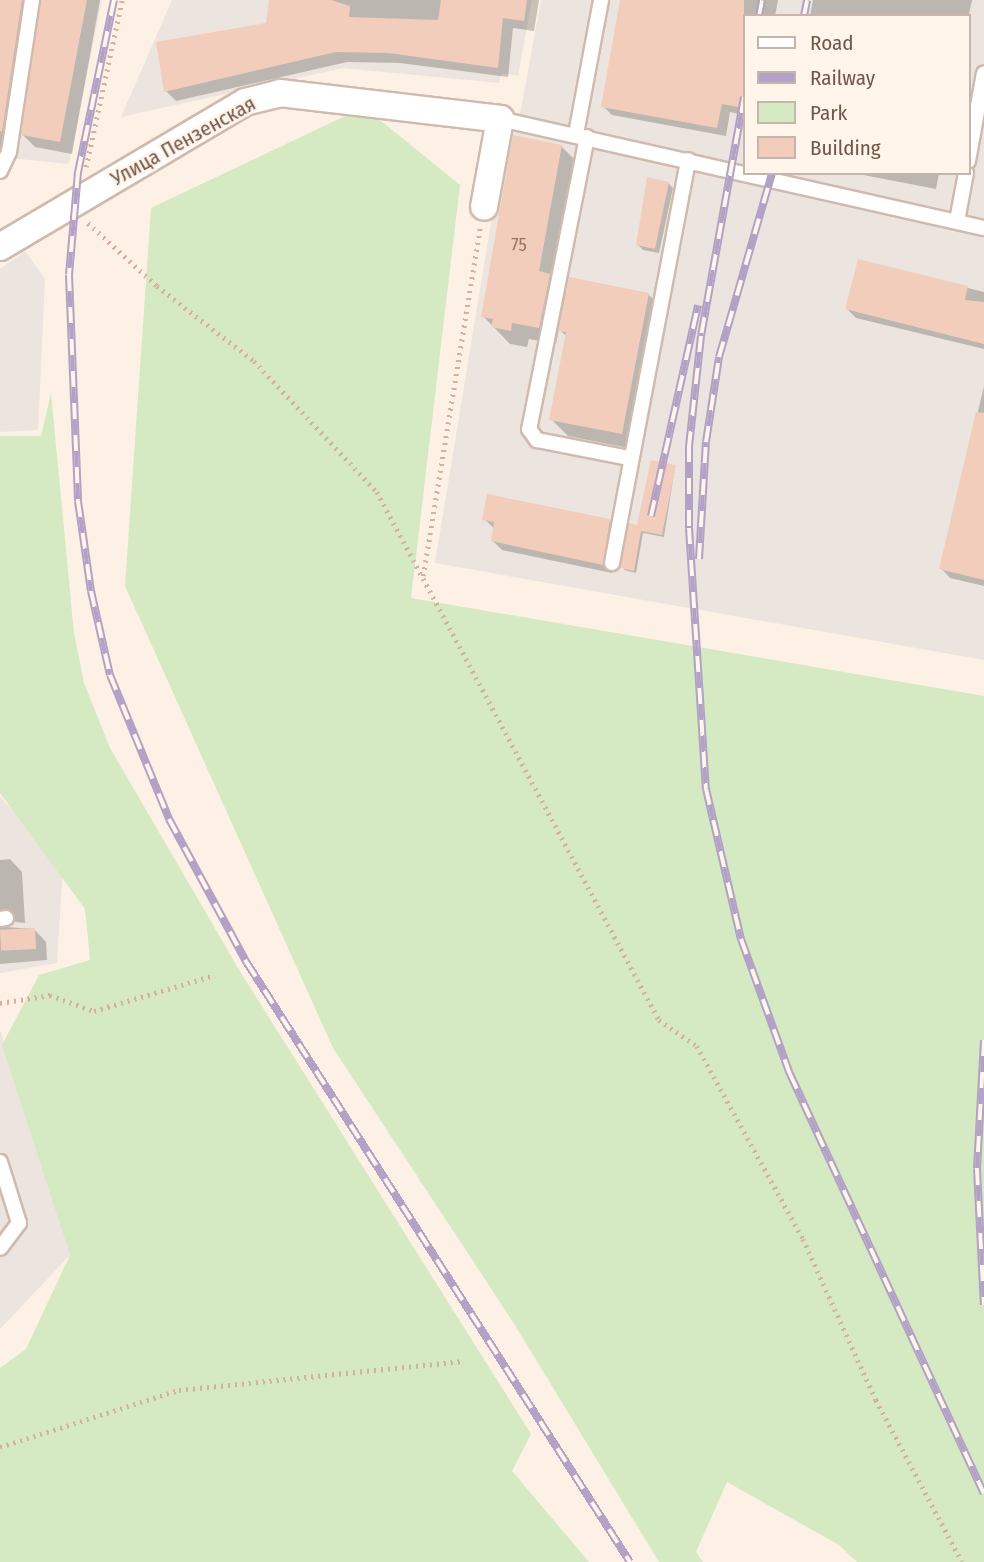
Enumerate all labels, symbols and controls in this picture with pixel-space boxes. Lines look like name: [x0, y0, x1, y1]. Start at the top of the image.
legend: [743, 14, 970, 175]
text: Road: [810, 30, 854, 56]
text: Railway: [810, 65, 875, 91]
street label: Улица Пензенская: [106, 91, 260, 191]
text: Park: [810, 100, 847, 126]
text: Building: [810, 135, 881, 161]
house number: 75: [511, 234, 527, 256]

